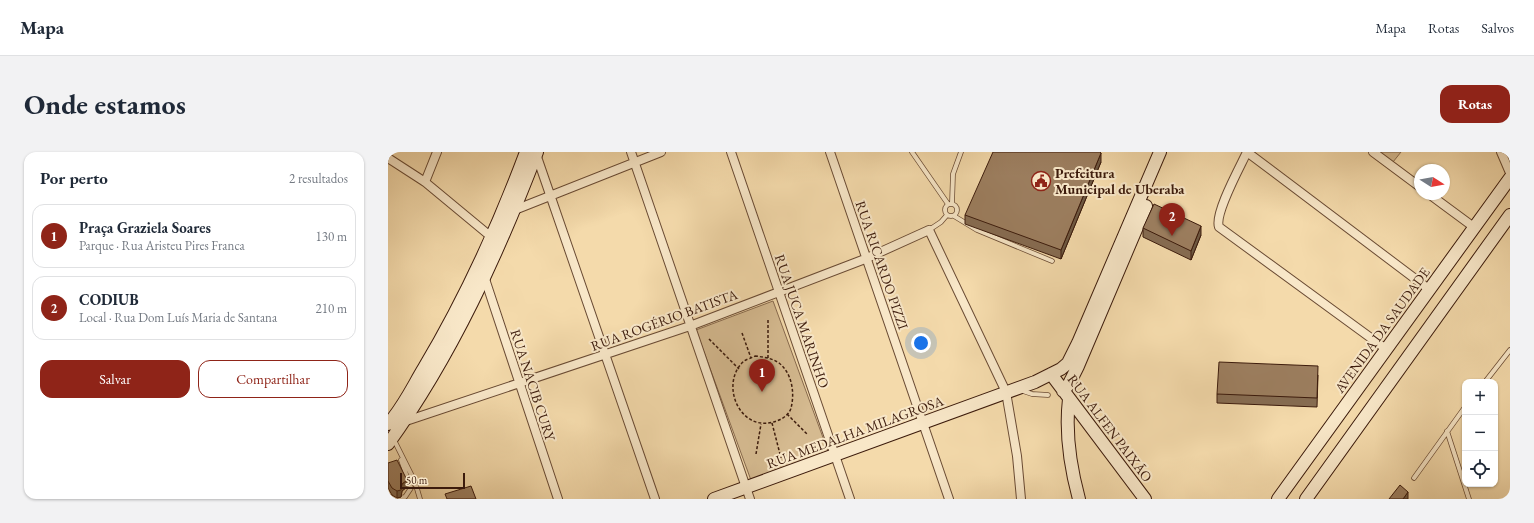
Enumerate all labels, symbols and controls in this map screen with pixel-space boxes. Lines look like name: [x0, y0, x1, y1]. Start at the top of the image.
text: Mapa: [20, 15, 64, 40]
text: Mapa: [1375, 19, 1406, 37]
text: Rotas: [1428, 19, 1459, 37]
text: Salvos: [1481, 19, 1514, 37]
button: Rotas: [1440, 85, 1510, 123]
text: Onde estamos: [24, 86, 186, 122]
place label: Prefeitura Municipal de Uberaba: [1055, 164, 1185, 198]
north arrow: [1414, 164, 1450, 200]
text: Por perto: [40, 167, 108, 189]
text: 2 resultados: [289, 170, 348, 187]
public building icon: Prefeitura Municipal de Uberaba: [1030, 170, 1052, 192]
street label: RUA RICARDO PIZZI: [851, 198, 913, 332]
pin: 2: [1159, 203, 1185, 236]
text: Praça Graziela Soares: [79, 218, 211, 237]
text: 1: [51, 228, 57, 245]
text: 130 m: [316, 228, 347, 245]
text: Parque · Rua Aristeu Pires Franca: [79, 237, 245, 254]
street label: RUA JUCA MARINHO: [771, 252, 833, 391]
street label: AVENIDA DA SAUDADE: [1330, 264, 1434, 397]
street label: RUA ROGÉRIO BATISTA: [588, 285, 740, 355]
text: CODIUB: [79, 290, 139, 309]
text: 2: [51, 300, 57, 317]
text: 210 m: [316, 300, 347, 317]
text: Local · Rua Dom Luís Maria de Santana: [79, 309, 277, 326]
street label: RUA NACIB CURY: [507, 327, 560, 444]
your location: [911, 333, 931, 353]
pin: 1: [749, 359, 775, 392]
button: Salvar: [40, 360, 190, 398]
button: Compartilhar: [198, 360, 348, 398]
street label: RUA ALFEN PAIXÃO: [1064, 371, 1157, 486]
map controls: [1462, 379, 1498, 487]
button: +: [1462, 379, 1498, 415]
street label: RUA MEDALHA MILAGROSA: [764, 391, 946, 472]
button: −: [1462, 415, 1498, 451]
button: locate: [1462, 451, 1498, 487]
scale bar: [400, 471, 465, 490]
text: 50 m: [406, 473, 427, 487]

